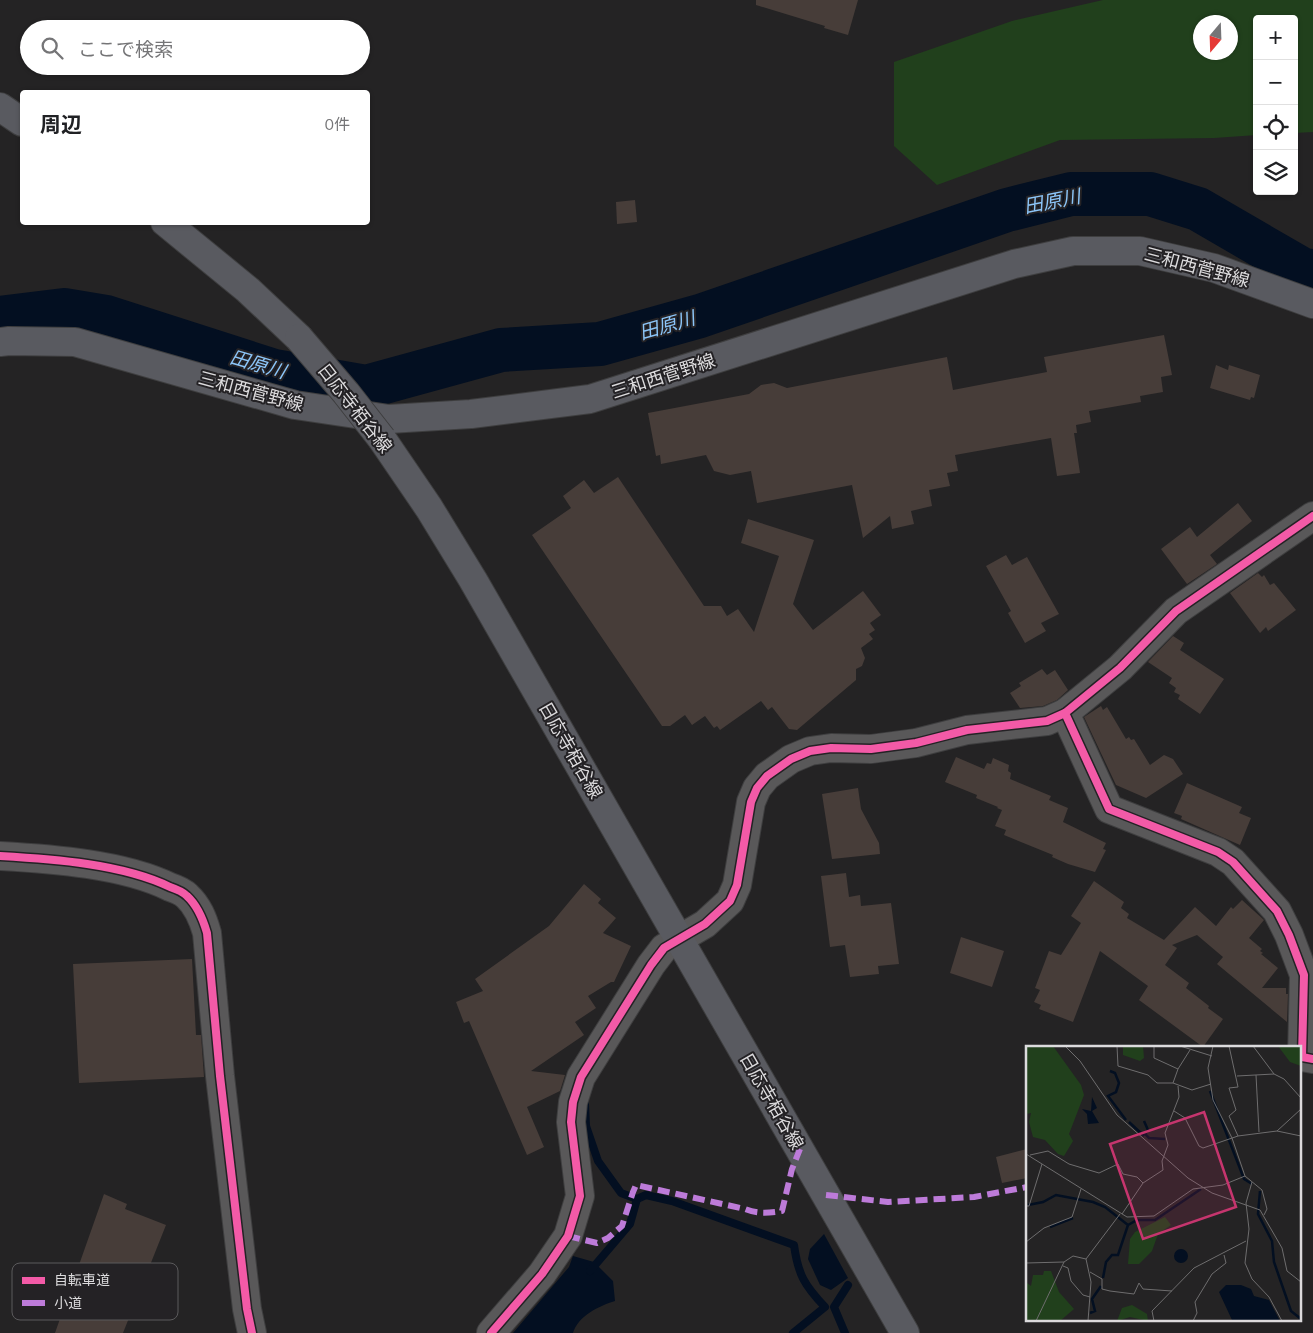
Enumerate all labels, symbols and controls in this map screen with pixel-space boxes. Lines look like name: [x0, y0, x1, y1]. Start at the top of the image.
north arrow: [1193, 15, 1238, 60]
map controls: [1253, 15, 1298, 195]
button: +: [1253, 15, 1298, 60]
search box: [20, 20, 370, 75]
icon: search: [38, 34, 66, 62]
text: ここで検索: [78, 37, 173, 61]
button: −: [1253, 60, 1298, 105]
button: locate: [1253, 105, 1298, 150]
text: 周辺: [40, 111, 82, 137]
text: 0件: [324, 114, 350, 134]
button: layers: [1253, 150, 1298, 195]
water label: 田原川: [1022, 183, 1084, 218]
street label: 三和西菅野線: [1142, 242, 1252, 292]
water label: 田原川: [636, 305, 700, 344]
water label: 田原川: [227, 345, 291, 384]
street label: 三和西菅野線: [608, 348, 718, 404]
street label: 日応寺栢谷線: [313, 358, 397, 458]
street label: 三和西菅野線: [196, 366, 306, 416]
street label: 日応寺栢谷線: [534, 697, 608, 803]
inset map: [1026, 1046, 1300, 1320]
street label: 日応寺栢谷線: [735, 1048, 809, 1154]
legend: [12, 1263, 178, 1320]
text: 自転車道: [54, 1271, 110, 1289]
text: 小道: [54, 1294, 82, 1312]

